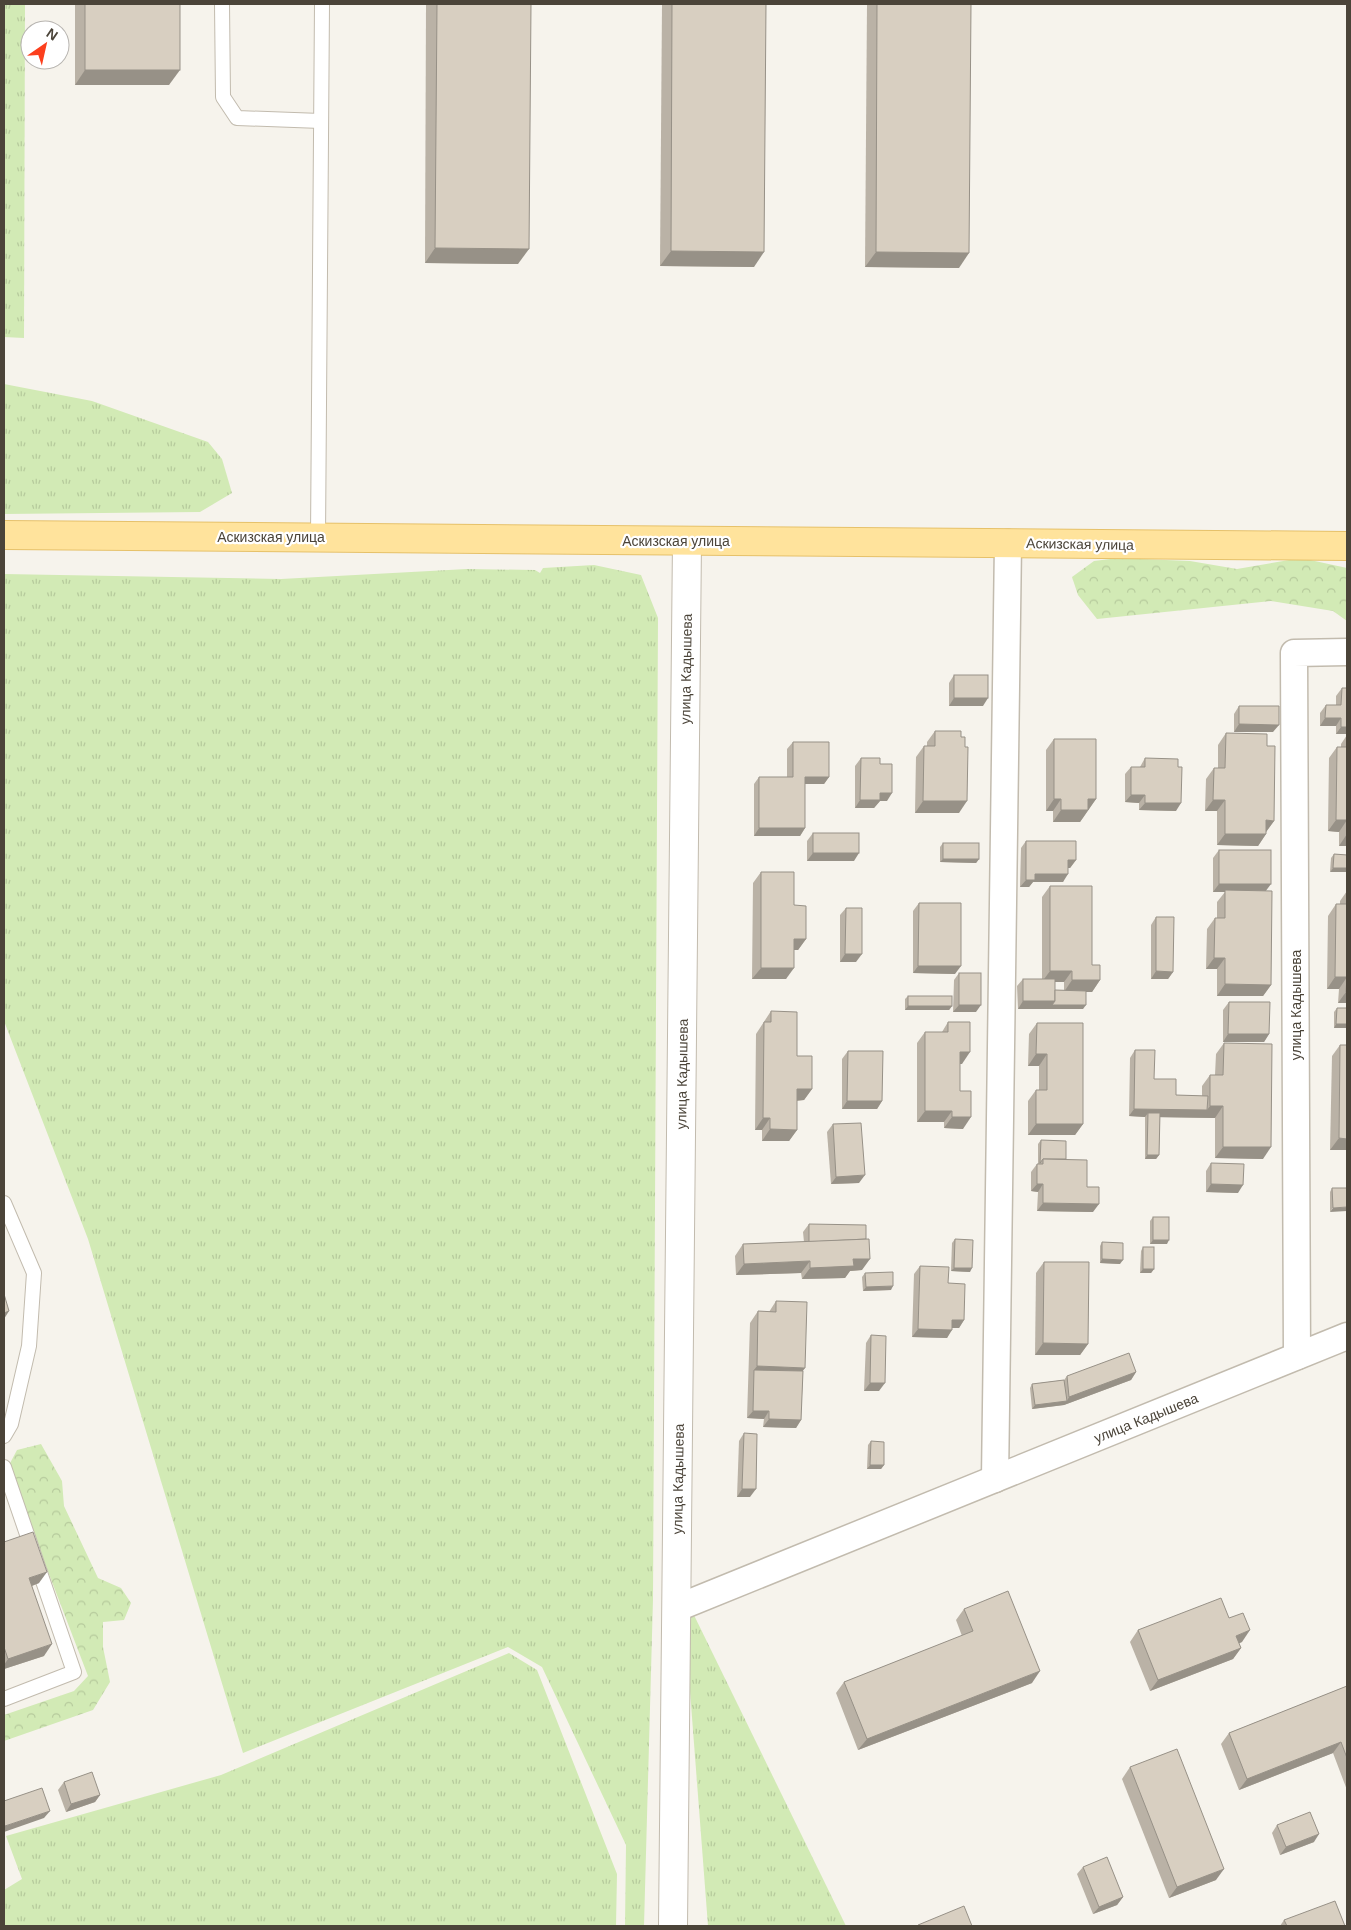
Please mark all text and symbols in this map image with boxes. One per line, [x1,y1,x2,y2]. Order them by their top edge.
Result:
north arrow [20,20,70,70]
text: N [44,25,61,44]
street label: Аскизская улица [217,529,325,545]
street label: Аскизская улица [622,533,730,549]
street label: Аскизская улица [1026,535,1134,553]
street label: улица Кадышева [677,613,695,724]
street label: улица Кадышева [1288,949,1304,1060]
street label: улица Кадышева [673,1018,691,1129]
street label: улица Кадышева [1092,1390,1200,1446]
street label: улица Кадышева [669,1423,687,1534]

